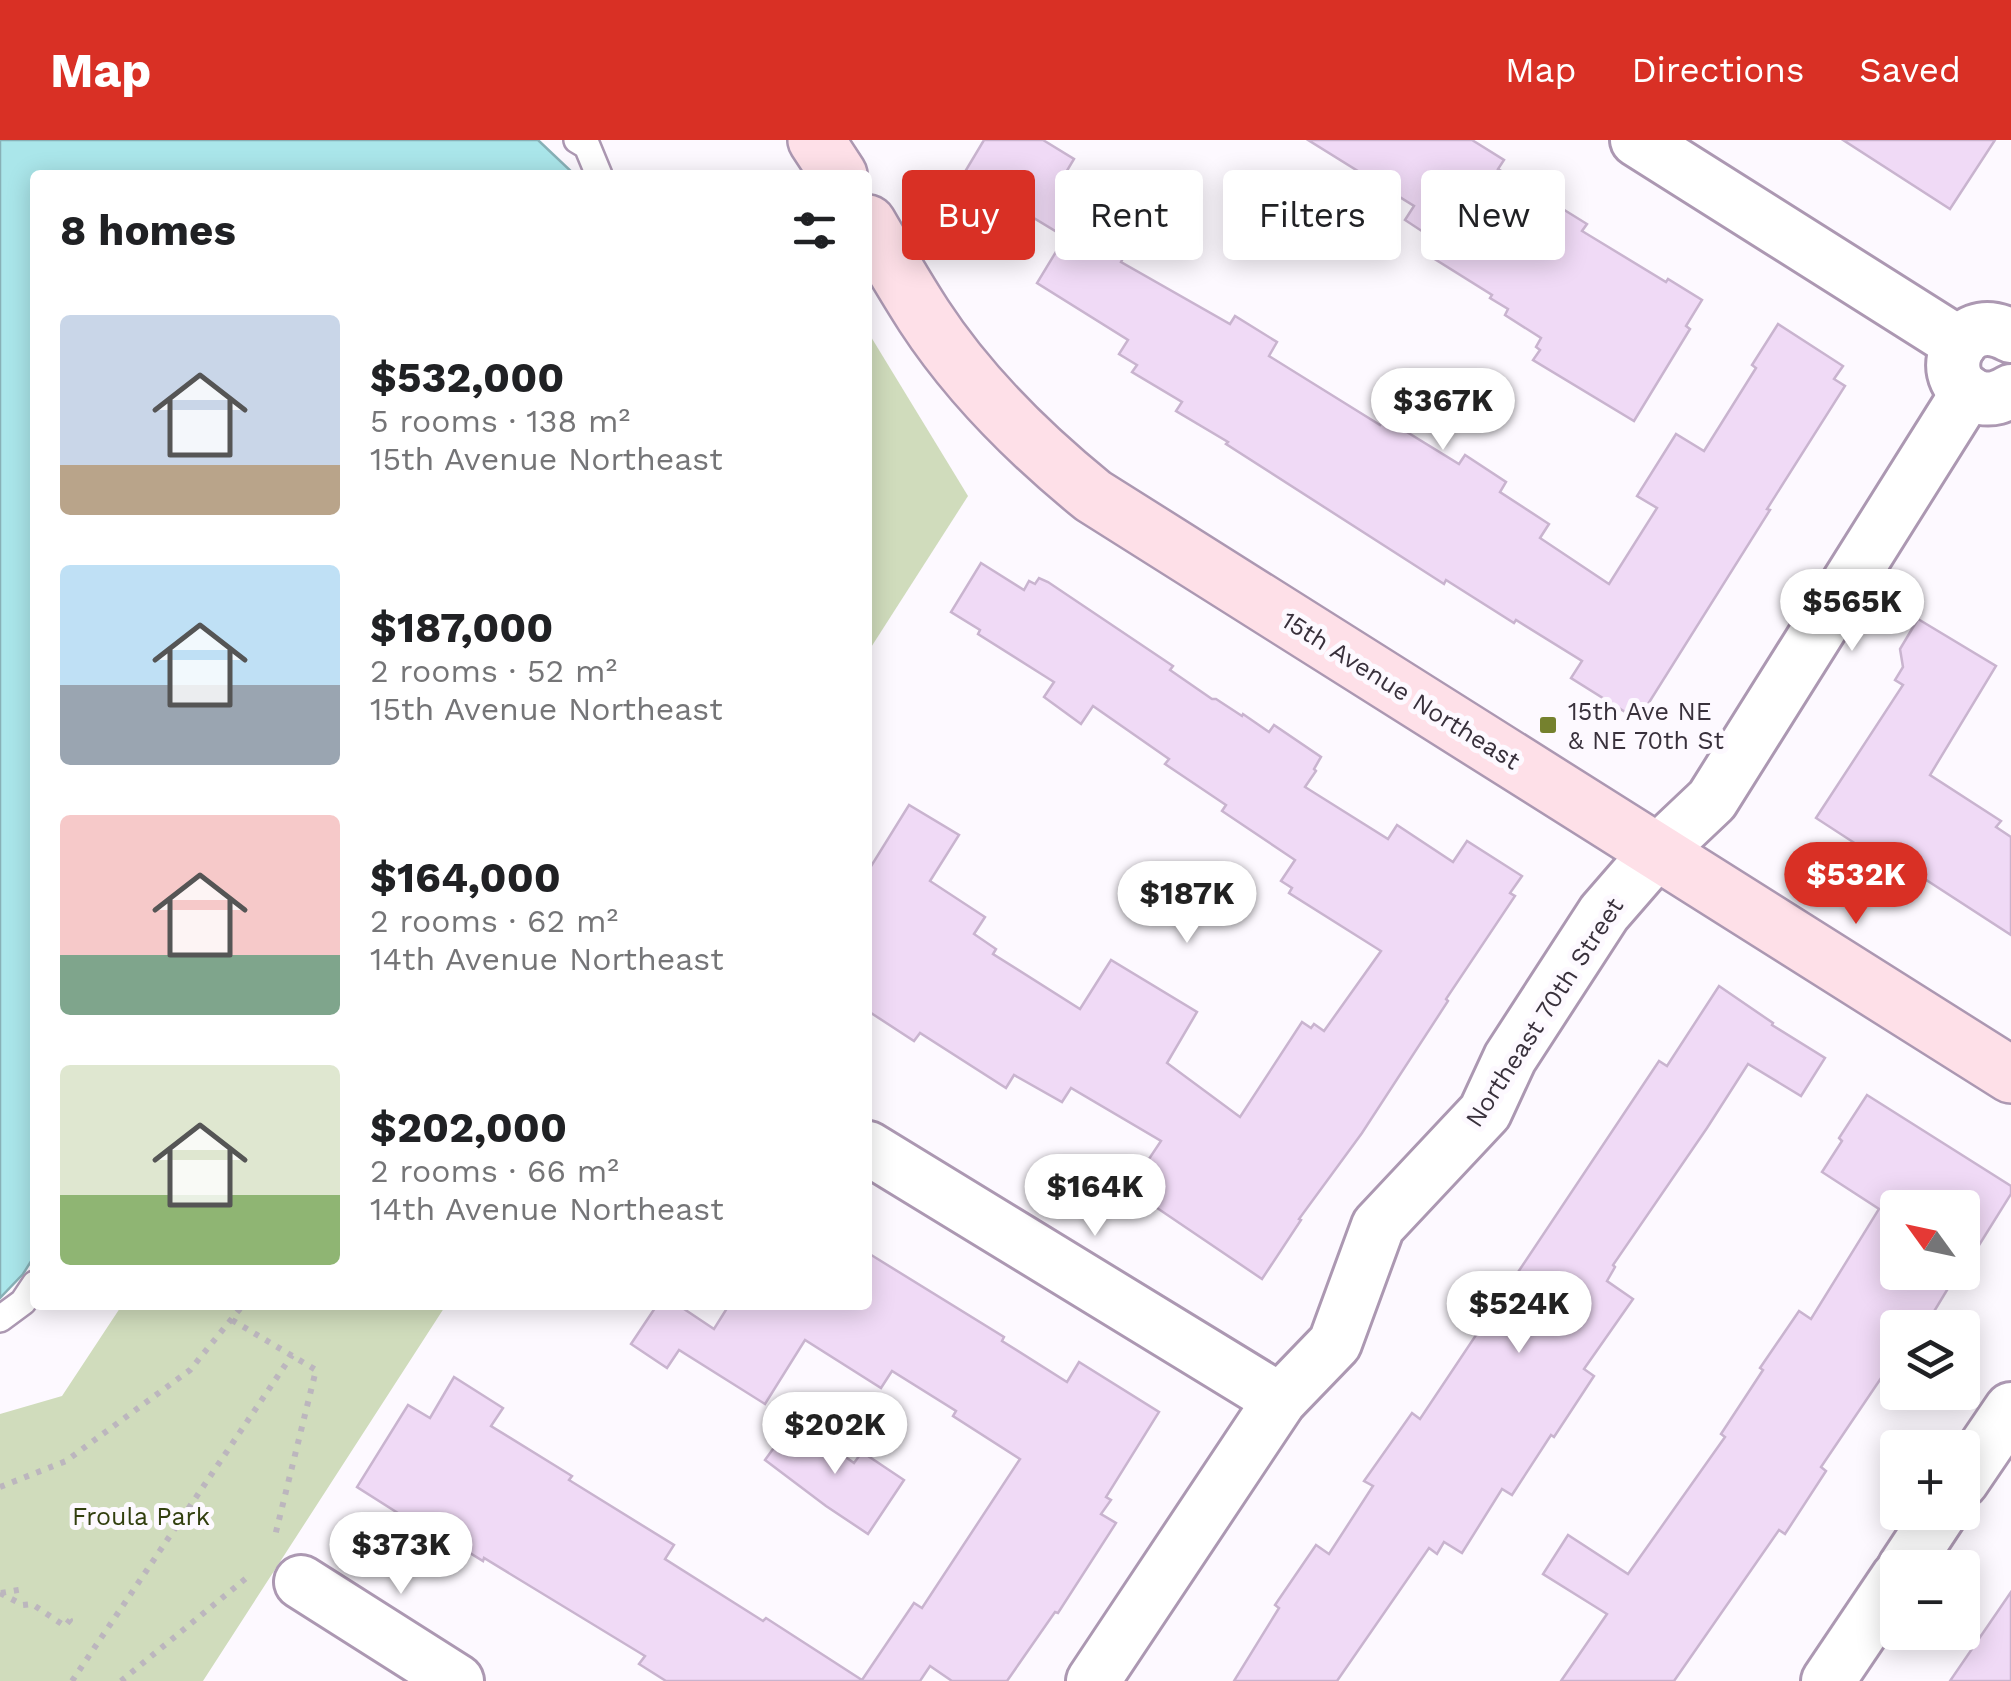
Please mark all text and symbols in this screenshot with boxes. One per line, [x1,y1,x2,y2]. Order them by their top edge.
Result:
text: Map [50,42,151,99]
text: Map [1505,49,1576,91]
text: Directions [1631,49,1804,91]
text: Saved [1859,49,1961,91]
chip: Buy [902,170,1035,260]
chip: Rent [1055,170,1203,260]
chip: Filters [1223,170,1401,260]
chip: New [1421,170,1565,260]
icon: filters [787,203,842,258]
text: 8 homes [60,206,236,255]
text: $532,000 [370,353,564,402]
icon: home [140,355,260,475]
pin: $367K [1373,368,1513,453]
text: $367K [1393,381,1493,419]
text: 5 rooms · 138 m² [370,402,630,440]
text: 15th Avenue Northeast [370,440,723,478]
pin: $565K [1782,569,1922,654]
text: $565K [1802,582,1902,620]
text: $187,000 [370,603,553,652]
icon: home [140,605,260,725]
street label: 15th Avenue Northeast [1276,605,1526,776]
text: 2 rooms · 52 m² [370,652,617,690]
text: 15th Avenue Northeast [370,690,723,728]
place label: 15th Ave NE & NE 70th St [1568,697,1725,755]
marker: 15th Ave NE & NE 70th St [1537,714,1559,736]
pin: $532K [1786,842,1926,927]
text: $164,000 [370,853,561,902]
icon: home [140,855,260,975]
text: $532K [1806,855,1906,893]
pin: $187K [1117,861,1257,946]
text: $187K [1140,874,1234,912]
street label: Northeast 70th Street [1460,892,1630,1132]
text: 2 rooms · 62 m² [370,902,618,940]
text: 14th Avenue Northeast [370,940,724,978]
text: $202,000 [370,1103,567,1152]
icon: home [140,1105,260,1225]
text: 2 rooms · 66 m² [370,1152,619,1190]
pin: $164K [1025,1154,1165,1239]
text: $164K [1047,1167,1143,1205]
text: 14th Avenue Northeast [370,1190,724,1228]
north arrow [1880,1190,1980,1290]
map controls [1880,1190,1980,1650]
pin: $524K [1449,1271,1589,1356]
text: $524K [1469,1284,1569,1322]
button: layers [1880,1310,1980,1410]
pin: $202K [765,1392,905,1477]
text: $202K [784,1405,886,1443]
button: + [1880,1430,1980,1530]
park label: Froula Park [72,1502,210,1531]
pin: $373K [331,1512,471,1597]
text: $373K [351,1525,451,1563]
button: − [1880,1550,1980,1650]

